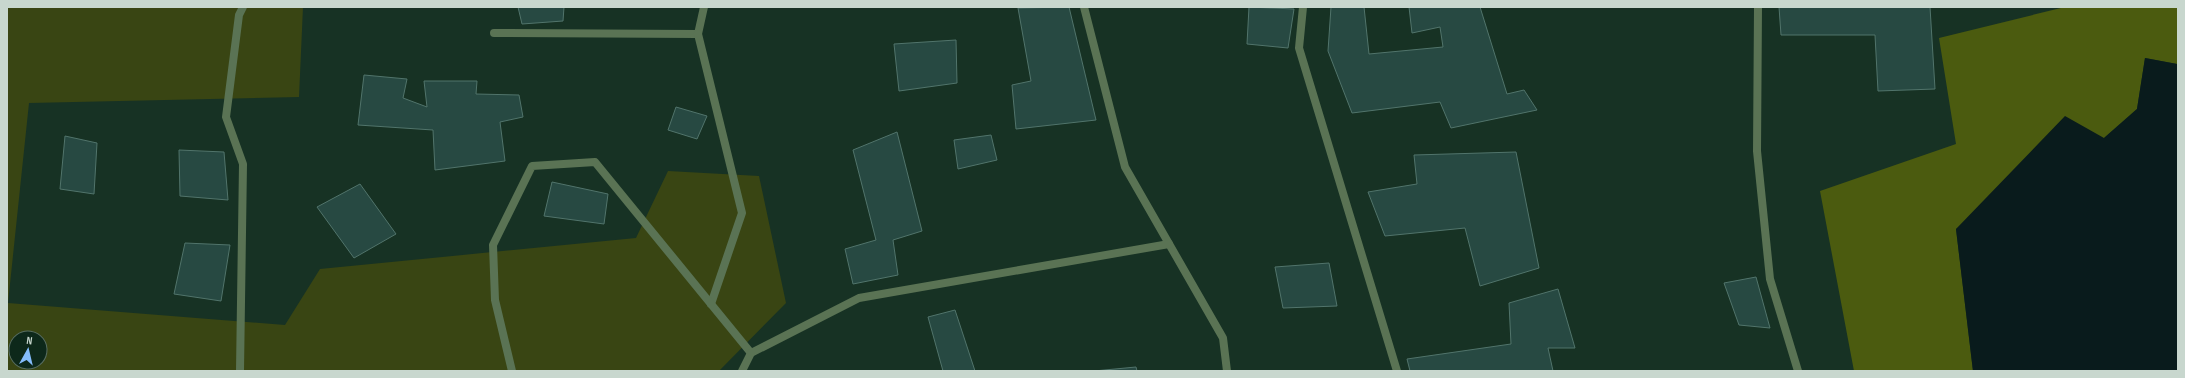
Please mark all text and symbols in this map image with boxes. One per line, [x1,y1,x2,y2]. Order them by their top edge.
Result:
north arrow [8,330,48,370]
text: N [26,334,33,347]

